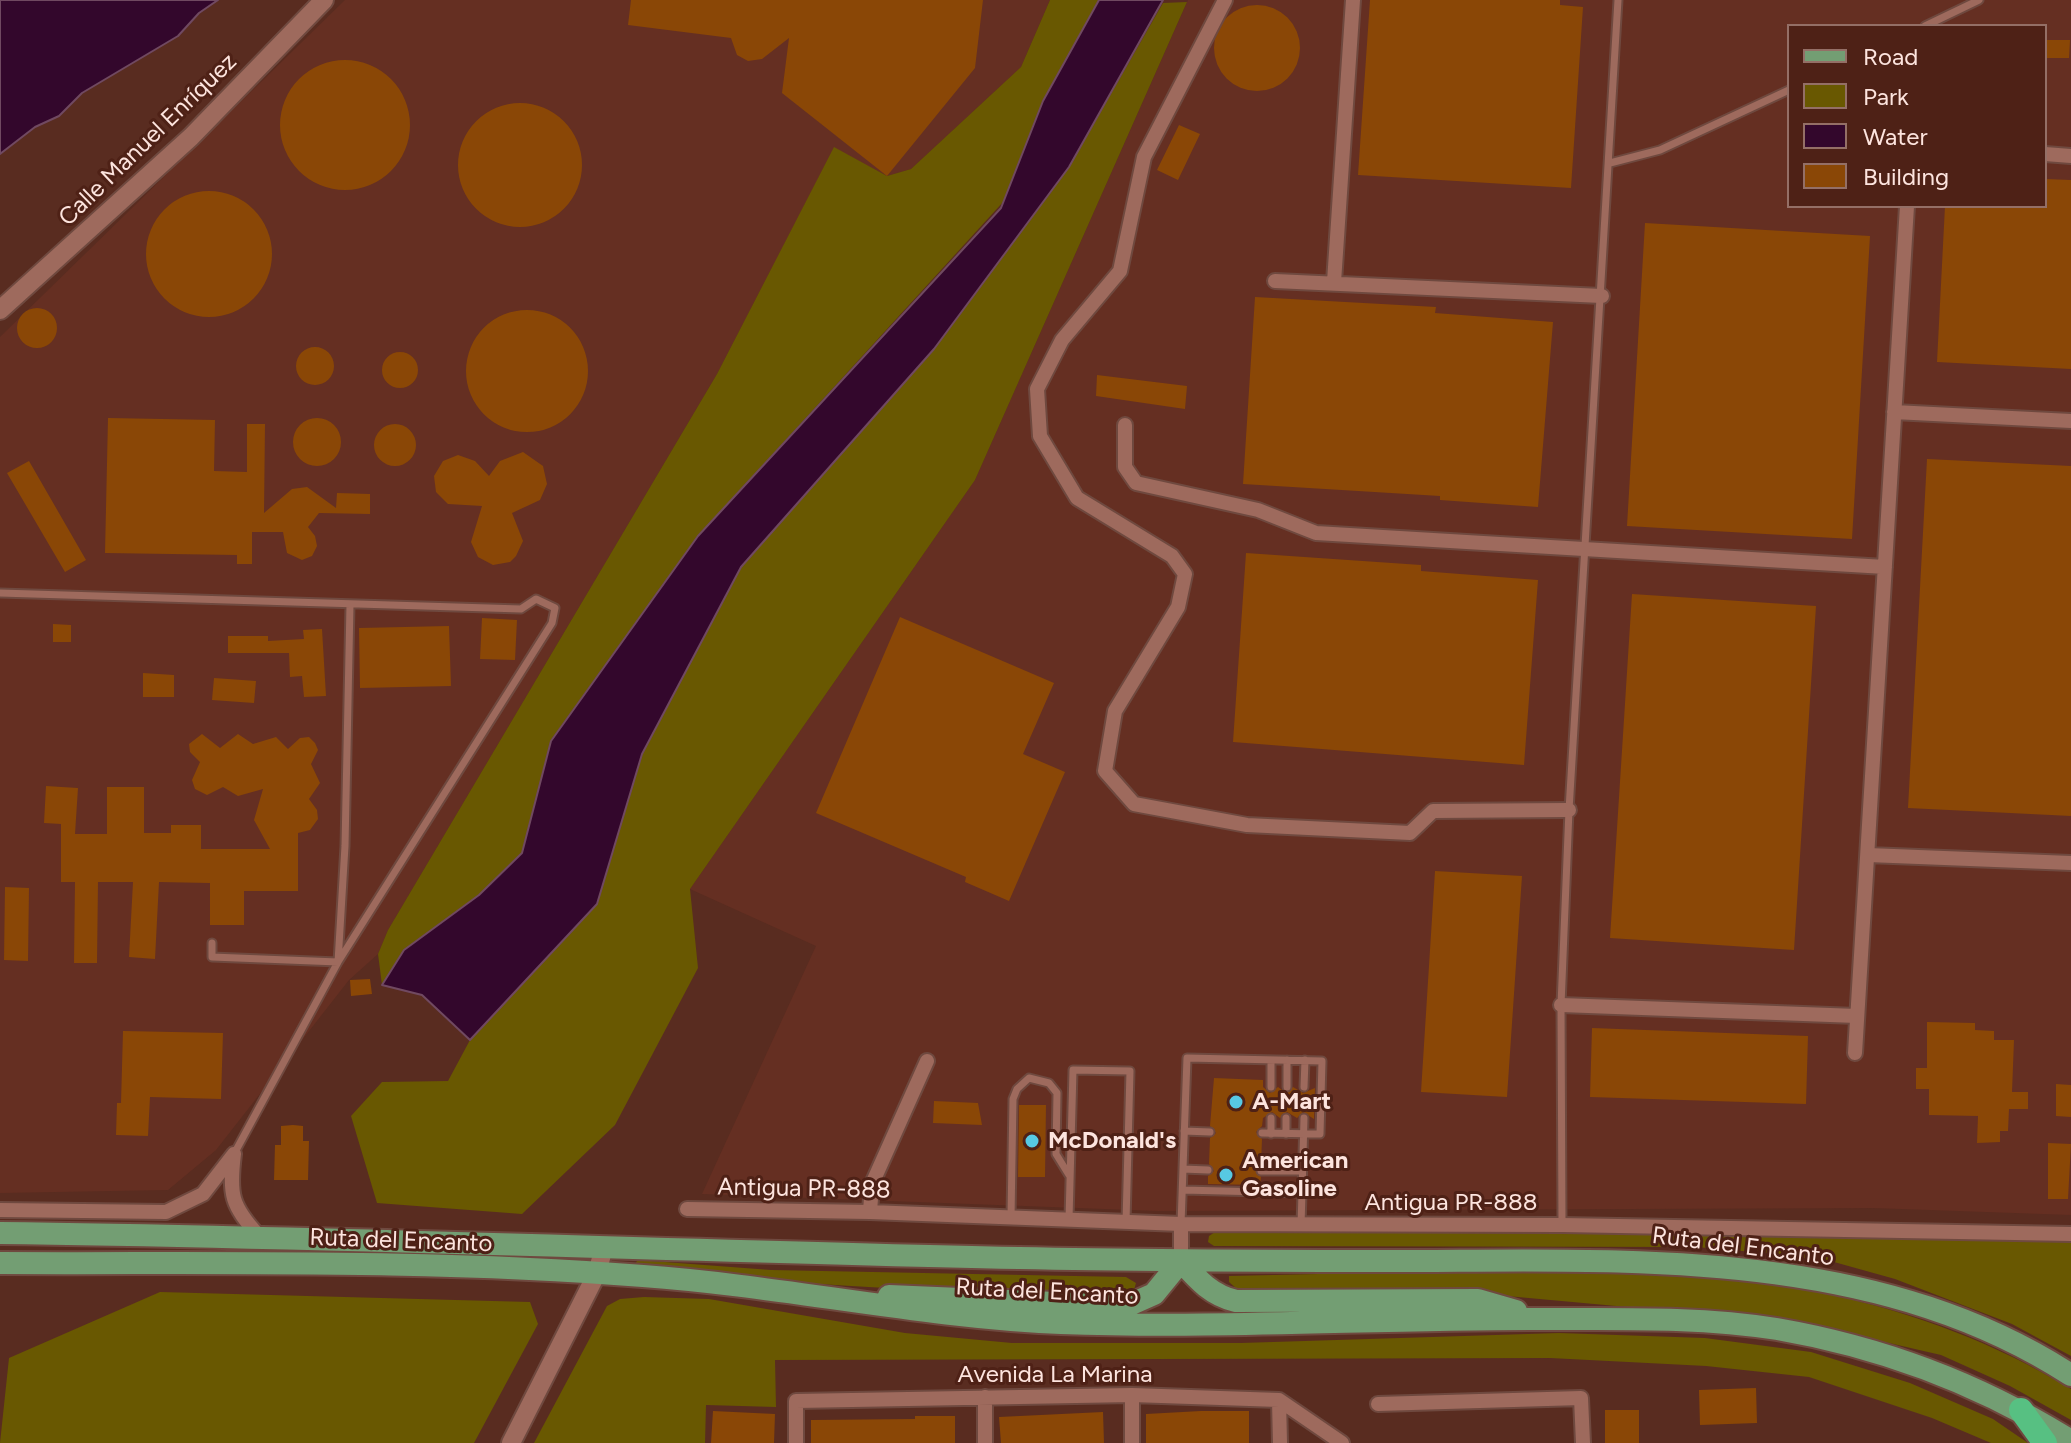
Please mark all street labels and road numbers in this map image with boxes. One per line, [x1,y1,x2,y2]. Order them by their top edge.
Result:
street label: Calle Manuel Enríquez [53,48,243,232]
street label: Antigua PR-888 [717,1173,891,1205]
street label: Antigua PR-888 [1364,1189,1538,1217]
street label: Ruta del Encanto [1650,1222,1836,1272]
street label: Ruta del Encanto [309,1223,493,1259]
street label: Ruta del Encanto [955,1273,1139,1311]
street label: Avenida La Marina [958,1361,1152,1389]

